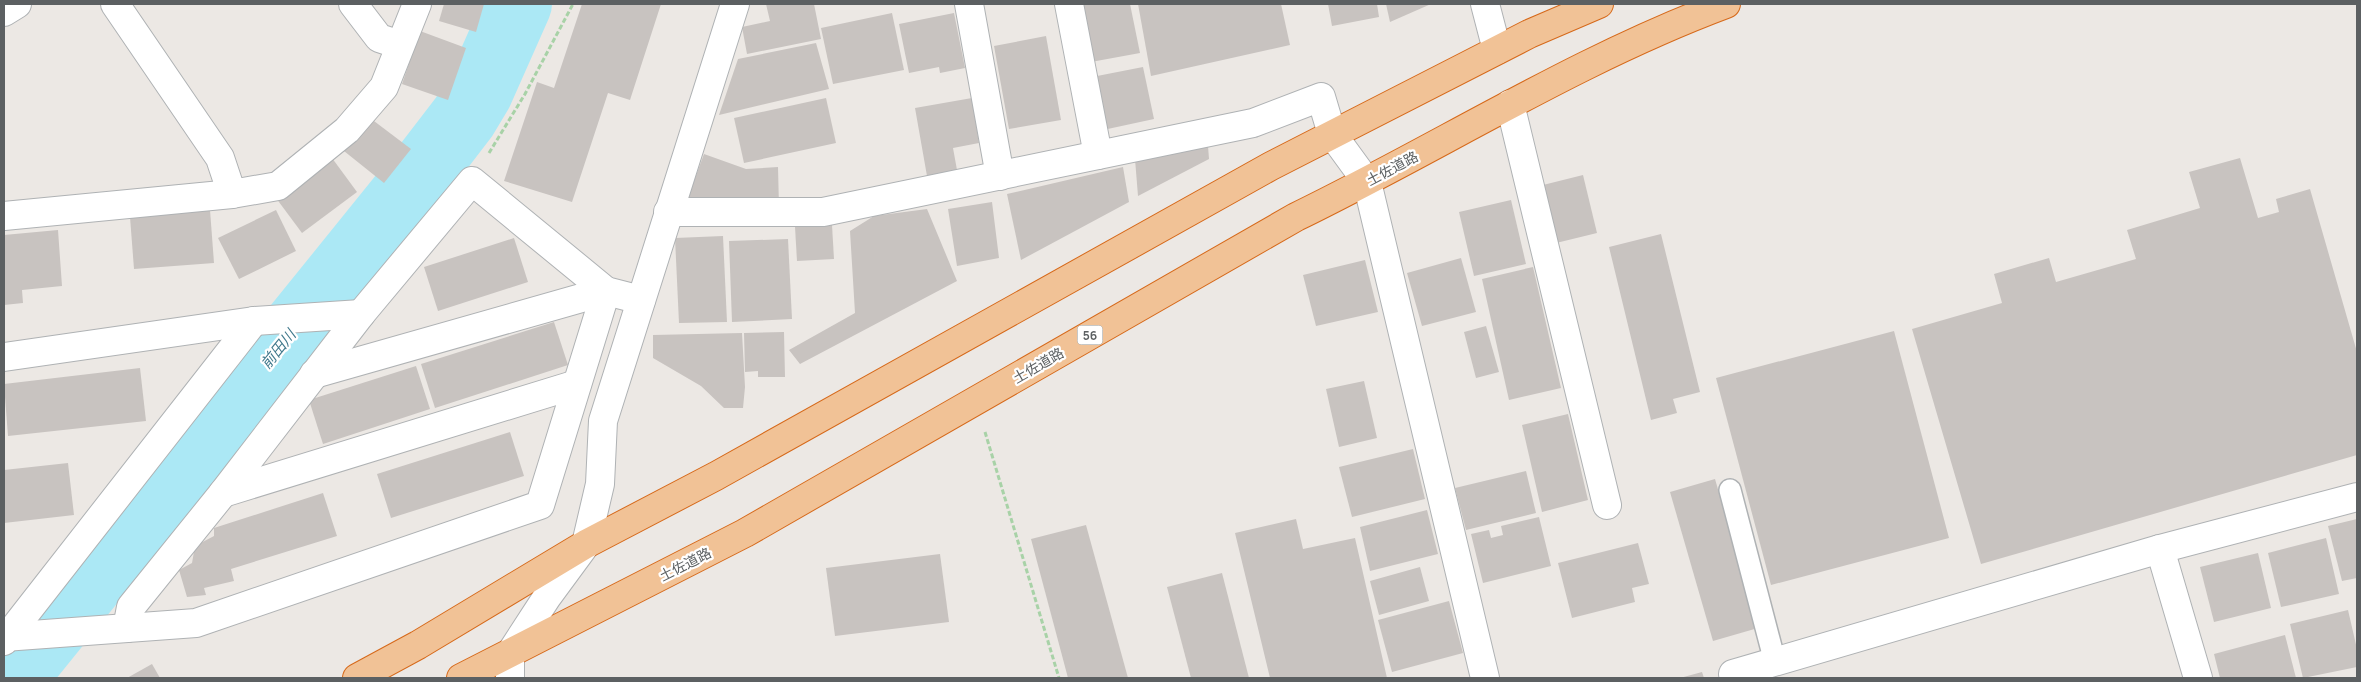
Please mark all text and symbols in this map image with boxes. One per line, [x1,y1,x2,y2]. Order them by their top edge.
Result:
street label: 土佐道路 [1363,146,1421,190]
water label: 前田川 [256,323,302,373]
road number: 56 [1078,326,1102,344]
street label: 土佐道路 [1009,343,1067,387]
street label: 土佐道路 [656,543,714,585]

